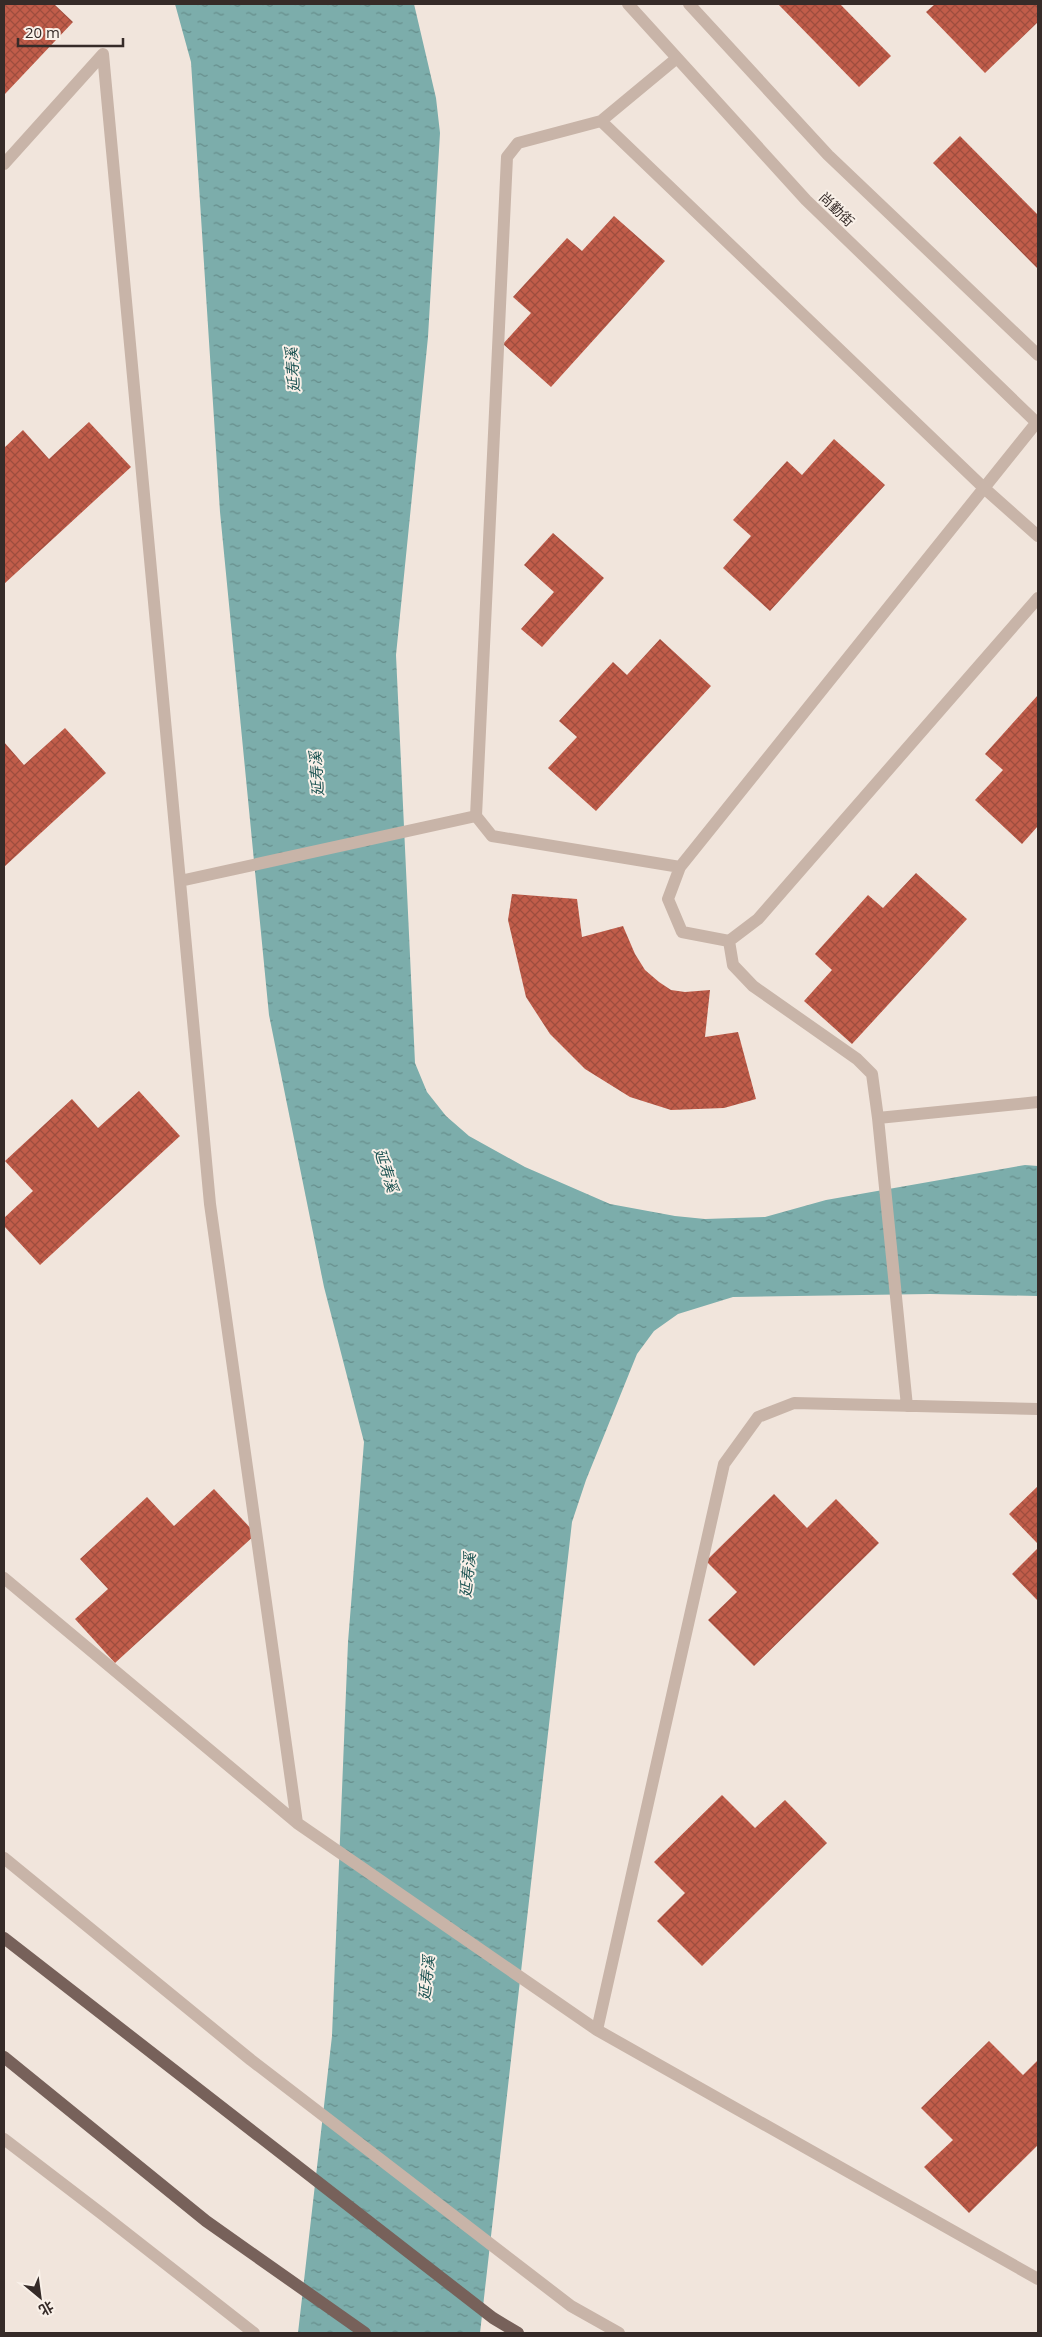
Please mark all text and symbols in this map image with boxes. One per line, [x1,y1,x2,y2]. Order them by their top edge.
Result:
scale bar [18,15,122,47]
text: 20 m [25,22,60,42]
street label: 尚勤街 [815,188,859,230]
water label: 延寿溪 [280,345,304,393]
water label: 延寿溪 [304,749,328,797]
water label: 延寿溪 [371,1146,404,1196]
water label: 延寿溪 [455,1550,480,1598]
water label: 延寿溪 [414,1953,439,2001]
north arrow [15,2272,65,2322]
text: 北 [36,2297,57,2321]

